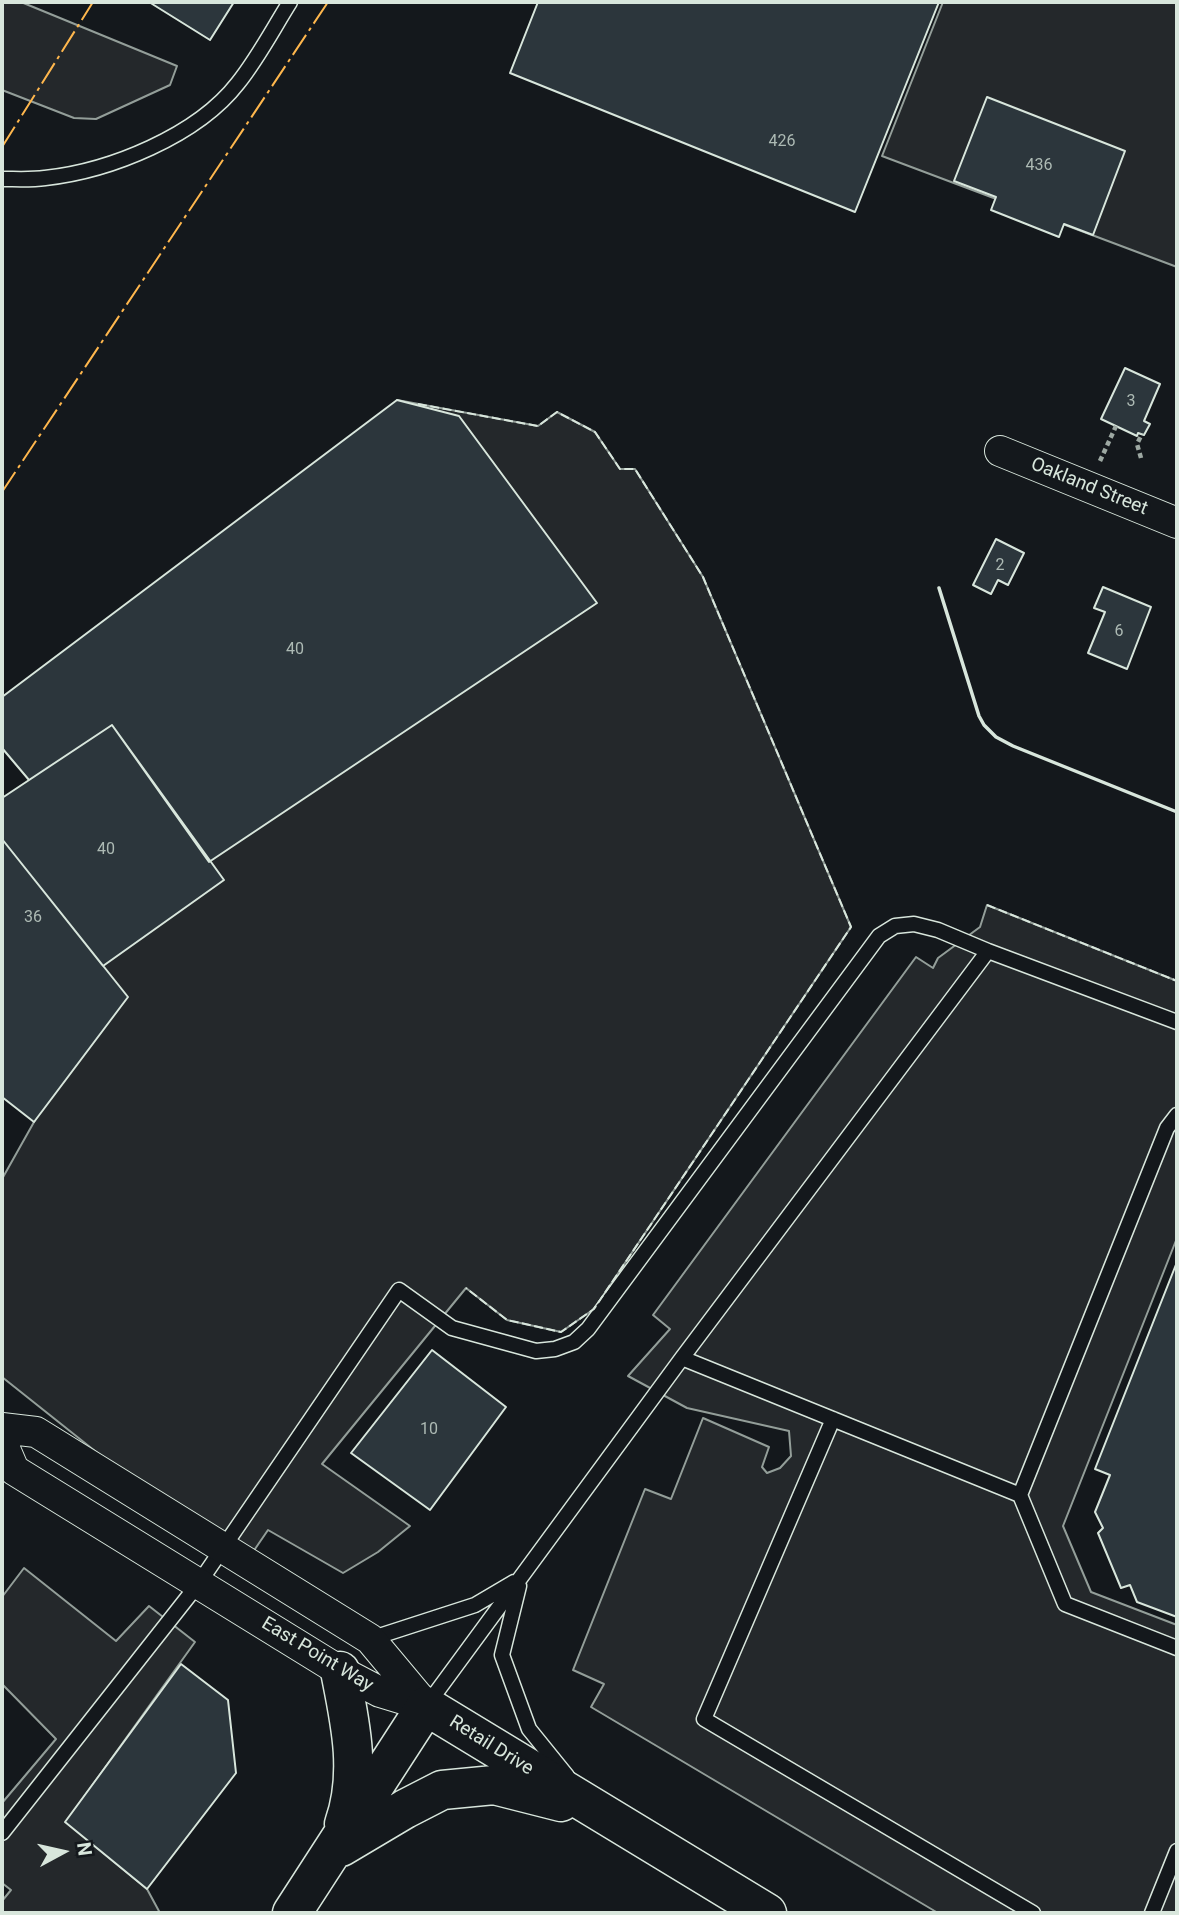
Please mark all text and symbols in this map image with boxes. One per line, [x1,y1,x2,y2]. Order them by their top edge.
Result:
house number: 426 [769,132,795,152]
house number: 436 [1026,156,1052,176]
house number: 3 [1127,392,1135,412]
street label: Oakland Street [1027,453,1151,521]
house number: 2 [996,556,1004,576]
house number: 6 [1115,622,1123,642]
house number: 40 [286,640,304,660]
house number: 40 [97,840,115,860]
house number: 36 [24,908,42,928]
house number: 10 [420,1420,438,1440]
street label: East Point Way [257,1613,377,1697]
street label: Retail Drive [445,1711,537,1781]
north arrow [28,1817,98,1887]
text: N [72,1841,97,1857]

